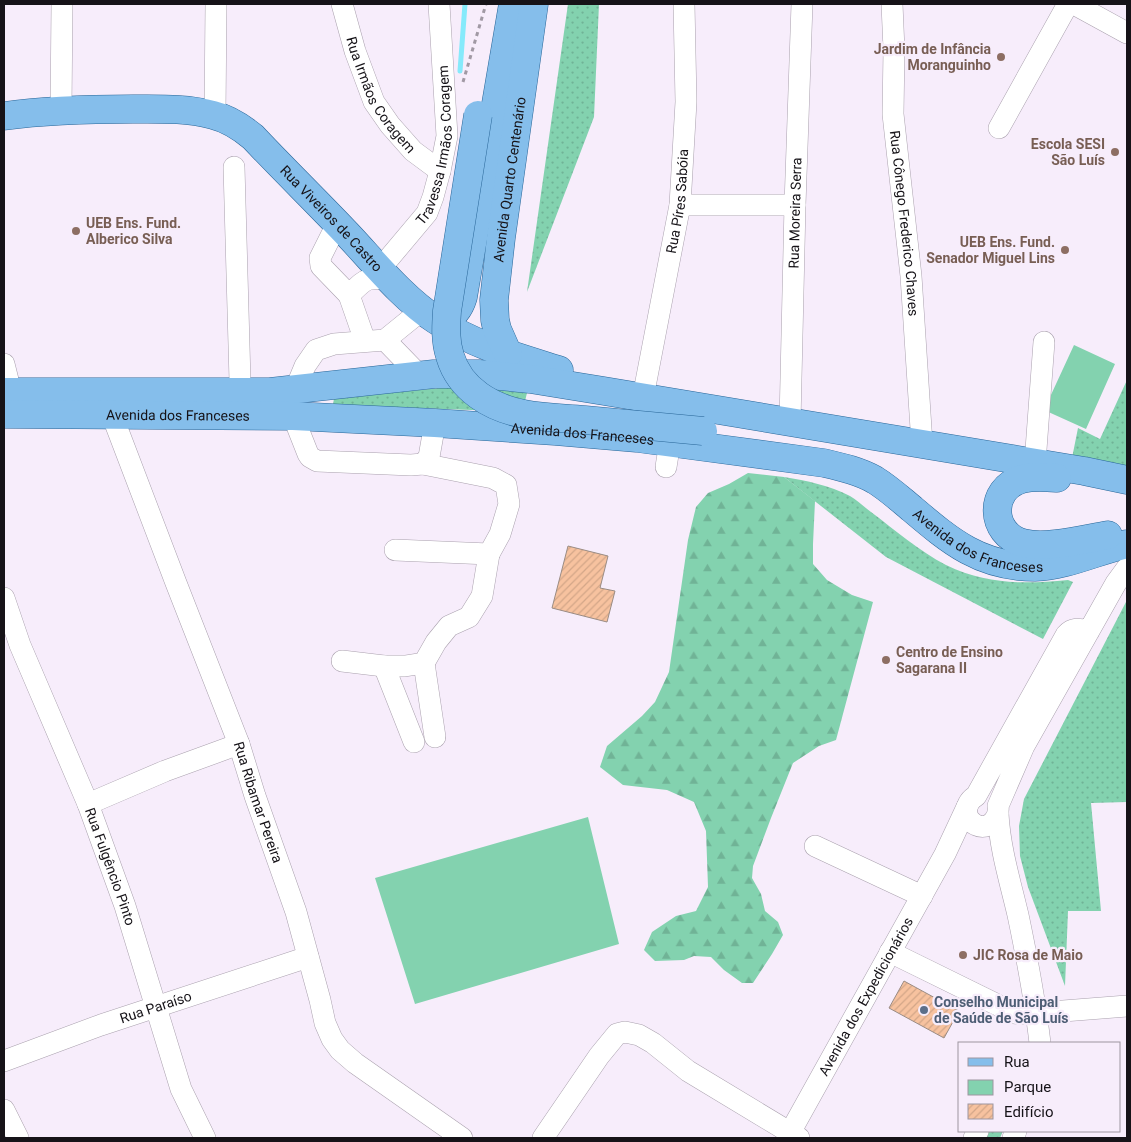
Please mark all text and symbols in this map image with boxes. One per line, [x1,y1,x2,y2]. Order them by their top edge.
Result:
street label: Rua Irmãos Coragem [343,35,419,156]
place label: Jardim de Infância Moranguinho [874,41,991,73]
marker: Jardim de Infância Moranguinho [995,51,1007,63]
street label: Travessa Irmãos Coragem [413,65,456,228]
street label: Avenida Quarto Centenário [490,96,529,263]
street label: Rua Cônego Frederico Chaves [887,130,922,317]
place label: Escola SESI São Luís [1031,136,1105,168]
marker: Escola SESI São Luís [1109,146,1121,158]
street label: Rua Píres Sabóia [663,148,691,255]
street label: Rua Moreira Serra [786,157,805,269]
street label: Rua Viveiros de Castro [277,162,386,275]
place label: UEB Ens. Fund. Alberico Silva [86,215,181,247]
marker: UEB Ens. Fund. Alberico Silva [70,225,82,237]
place label: UEB Ens. Fund. Senador Miguel Lins [926,234,1055,266]
marker: UEB Ens. Fund. Senador Miguel Lins [1059,244,1071,256]
street label: Avenida dos Franceses [106,407,250,424]
street label: Avenida dos Franceses [510,420,655,448]
street label: Avenida dos Franceses [910,505,1044,575]
place label: Centro de Ensino Sagarana II [896,644,1003,676]
marker: Centro de Ensino Sagarana II [880,654,892,666]
street label: Rua Ribamar Pereira [231,740,286,865]
street label: Rua Fulgêncio Pinto [82,805,138,927]
street label: Avenida dos Expedicionários [815,914,916,1078]
place label: JIC Rosa de Maio [973,947,1083,963]
marker: JIC Rosa de Maio [957,949,969,961]
street label: Rua Paraíso [118,988,194,1026]
place label: Conselho Municipal de Saúde de São Luís [934,994,1068,1026]
marker: Conselho Municipal de Saúde de São Luís [918,1004,930,1016]
legend [958,1042,1121,1132]
text: Rua [1004,1053,1030,1071]
text: Parque [1004,1078,1051,1096]
text: Edifício [1004,1103,1053,1121]

